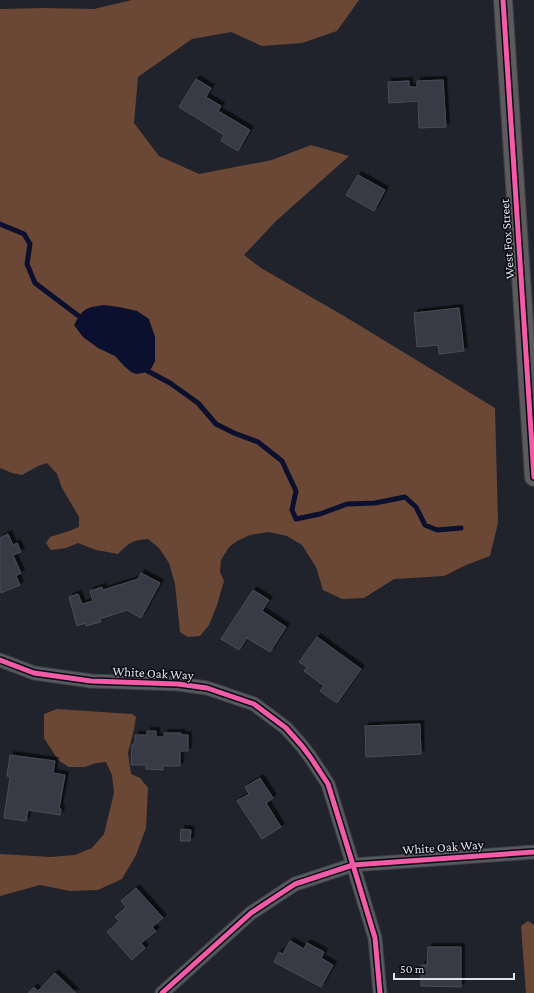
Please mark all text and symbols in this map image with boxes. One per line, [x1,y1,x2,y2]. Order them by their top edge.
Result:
street label: West Fox Street [497,198,517,280]
street label: White Oak Way [112,663,195,683]
street label: White Oak Way [402,837,485,857]
scale bar [394,955,514,981]
text: 50 m [400,962,425,976]

